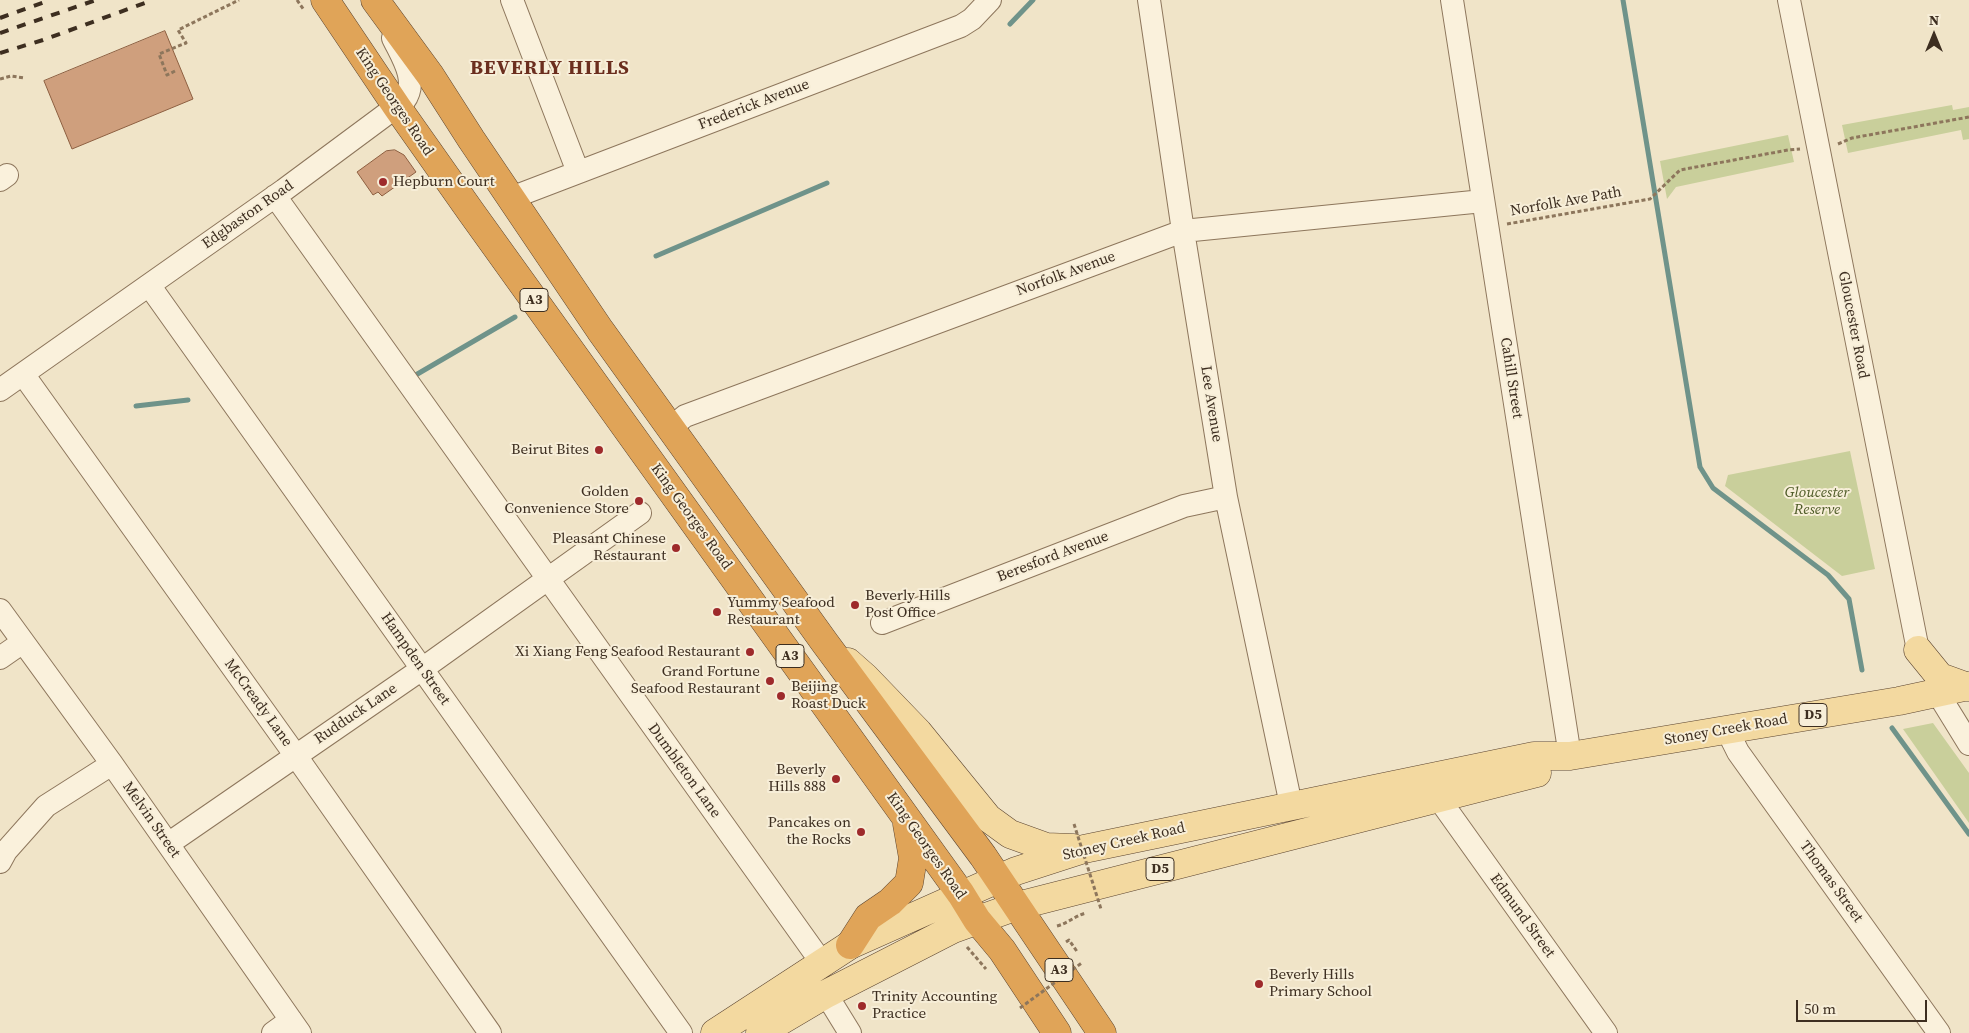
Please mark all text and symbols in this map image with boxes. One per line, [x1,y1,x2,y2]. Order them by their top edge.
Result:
north arrow [1909,10,1959,60]
text: N [1929,10,1939,30]
street label: King Georges Road [351,45,437,159]
district label: BEVERLY HILLS [468,57,632,81]
street label: Frederick Avenue [696,76,812,134]
place label: Hepburn Court [393,173,495,191]
marker: Hepburn Court [377,176,389,188]
street label: Edgbaston Road [199,177,297,253]
street label: Norfolk Ave Path [1509,183,1623,221]
street label: Norfolk Avenue [1014,248,1118,300]
street label: Gloucester Road [1834,270,1872,380]
road number: A3 [520,288,548,312]
street label: Cahill Street [1496,336,1526,420]
street label: Lee Avenue [1196,365,1226,443]
place label: Beirut Bites [511,441,589,459]
marker: Beirut Bites [593,444,605,456]
street label: King Georges Road [647,461,735,573]
place label: Golden Convenience Store [504,483,629,518]
park label: Gloucester Reserve [1785,484,1849,519]
marker: Golden Convenience Store [633,495,645,507]
street label: Beresford Avenue [995,527,1111,587]
place label: Pleasant Chinese Restaurant [552,530,666,565]
marker: Pleasant Chinese Restaurant [670,542,682,554]
place label: Beverly Hills Post Office [865,587,950,622]
place label: Yummy Seafood Restaurant [727,594,835,629]
marker: Beverly Hills Post Office [849,599,861,611]
marker: Yummy Seafood Restaurant [711,606,723,618]
street label: Hampden Street [376,609,454,709]
place label: Xi Xiang Feng Seafood Restaurant [515,643,740,661]
road number: A3 [776,644,804,668]
marker: Xi Xiang Feng Seafood Restaurant [744,646,756,658]
street label: McCready Lane [220,656,296,750]
place label: Grand Fortune Seafood Restaurant [631,663,760,698]
marker: Grand Fortune Seafood Restaurant [764,675,776,687]
place label: Beijing Roast Duck [791,678,866,713]
street label: Rudduck Lane [311,680,401,748]
marker: Beijing Roast Duck [775,690,787,702]
road number: D5 [1799,704,1827,726]
street label: Stoney Creek Road [1663,710,1789,750]
street label: Dumbleton Lane [644,720,724,822]
place label: Beverly Hills 888 [768,761,826,796]
marker: Beverly Hills 888 [830,773,842,785]
street label: Melvin Street [118,779,184,861]
street label: King Georges Road [882,789,970,903]
place label: Pancakes on the Rocks [768,814,851,849]
street label: Stoney Creek Road [1061,819,1187,865]
marker: Pancakes on the Rocks [855,826,867,838]
street label: Thomas Street [1795,838,1867,926]
road number: D5 [1146,858,1174,881]
street label: Edmund Street [1485,870,1559,962]
road number: A3 [1045,958,1073,982]
place label: Beverly Hills Primary School [1269,966,1372,1001]
marker: Beverly Hills Primary School [1253,978,1265,990]
place label: Trinity Accounting Practice [872,988,997,1023]
scale bar [1799,990,1930,1022]
text: 50 m [1804,998,1836,1019]
marker: Trinity Accounting Practice [856,1000,868,1012]

